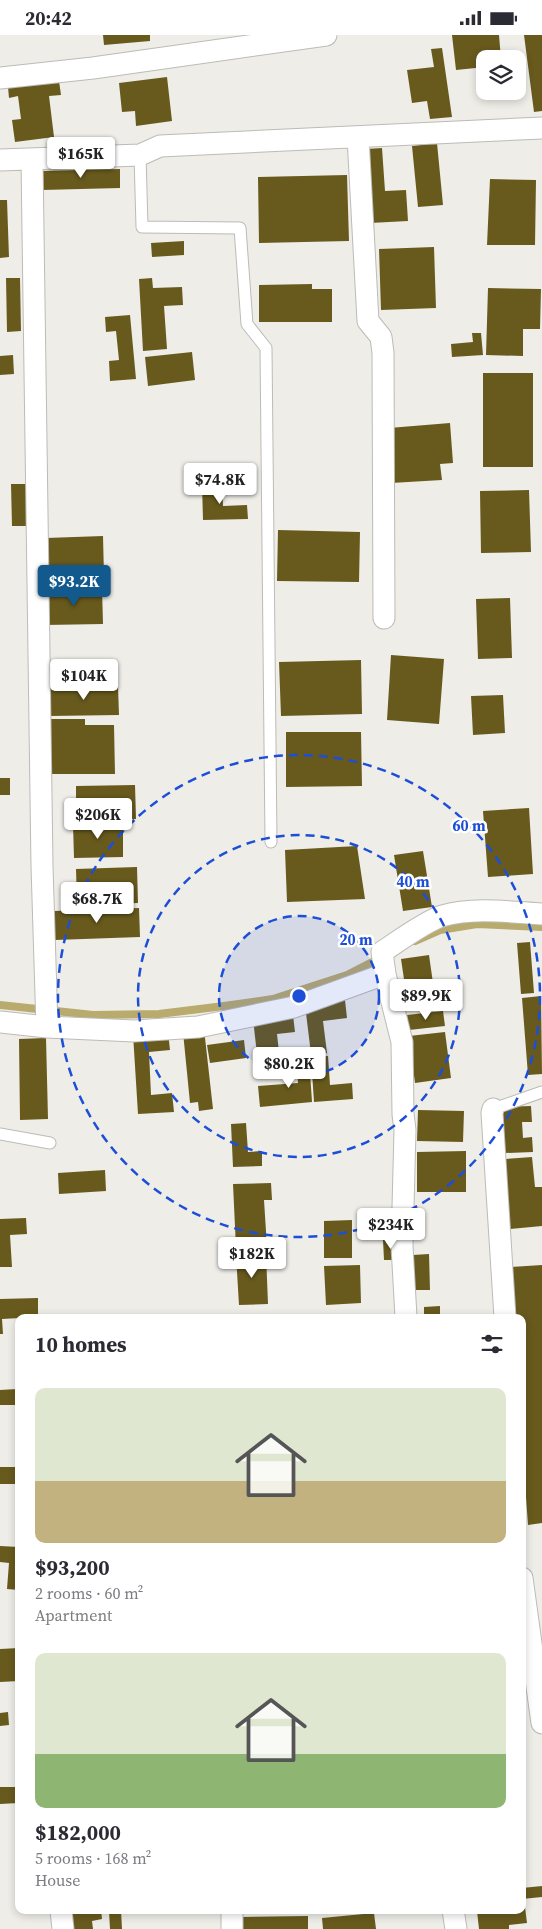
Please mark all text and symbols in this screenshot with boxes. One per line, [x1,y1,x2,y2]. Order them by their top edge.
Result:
text: 20:42 [25,5,72,31]
map controls [476,50,526,100]
button: layers [476,50,526,100]
pin: $165K [46,137,116,179]
text: $165K [58,142,104,164]
pin: $74.8K [179,463,261,505]
text: $74.8K [195,468,245,490]
pin: $93.2K [33,565,115,607]
text: $93.2K [49,570,99,592]
pin: $104K [49,659,119,701]
text: $104K [61,664,107,686]
pin: $206K [63,797,133,840]
text: $206K [75,803,121,825]
text: 60 m [452,815,486,836]
text: 40 m [396,871,430,892]
pin: $68.7K [56,881,138,924]
text: $68.7K [72,887,122,909]
text: 20 m [339,929,373,950]
pin: $89.9K [385,979,467,1021]
text: $89.9K [401,984,451,1006]
centre of rings [290,987,308,1005]
pin: $80.2K [248,1047,330,1089]
text: $80.2K [264,1052,314,1074]
pin: $234K [356,1207,426,1250]
text: $234K [368,1213,414,1235]
pin: $182K [217,1237,287,1279]
text: $182K [229,1242,275,1264]
text: 10 homes [35,1330,127,1359]
icon: filters [478,1330,506,1358]
icon: home [226,1420,316,1510]
text: $93,200 [35,1553,110,1582]
text: 2 rooms · 60 m² [35,1582,143,1604]
text: Apartment [35,1604,112,1626]
icon: home [226,1685,316,1775]
text: $182,000 [35,1818,121,1847]
text: 5 rooms · 168 m² [35,1847,151,1869]
text: House [35,1869,80,1891]

